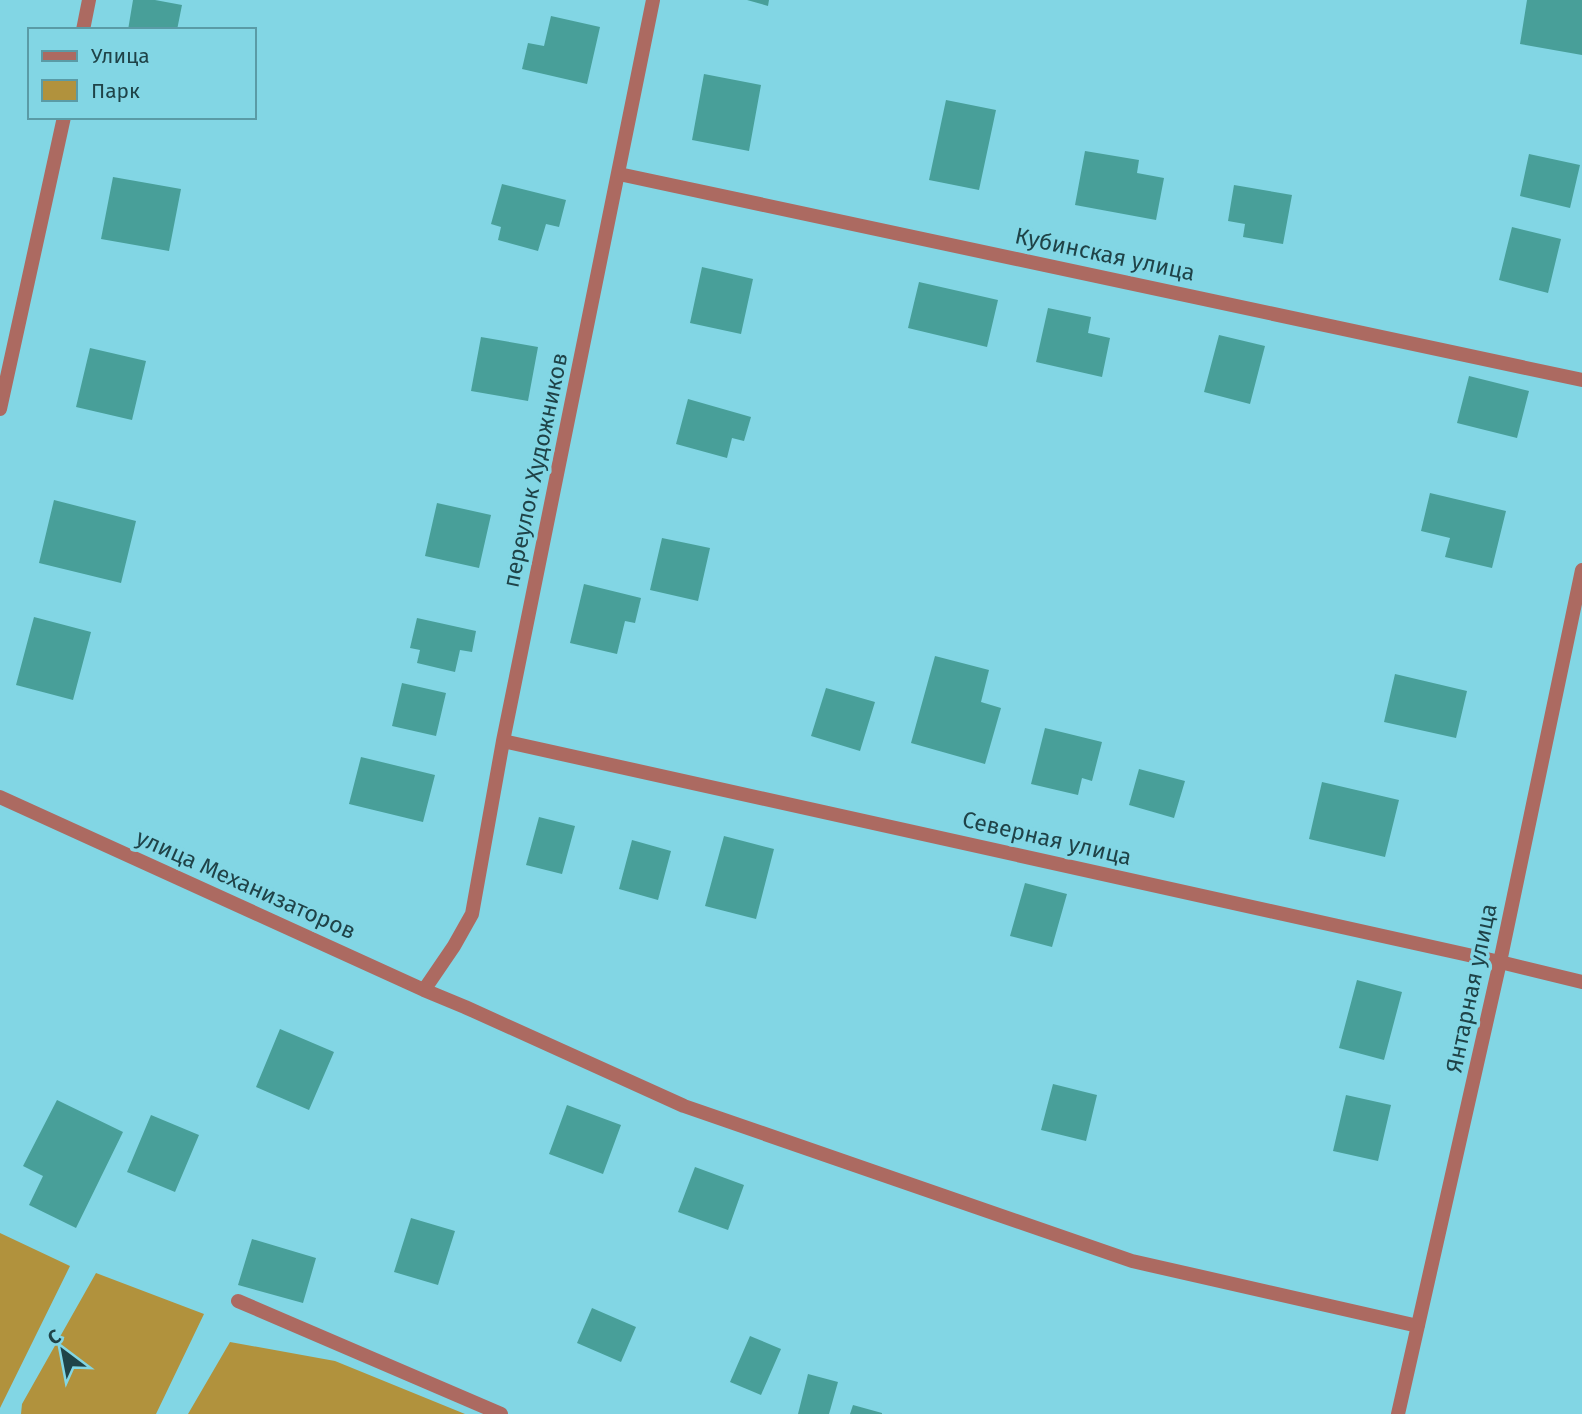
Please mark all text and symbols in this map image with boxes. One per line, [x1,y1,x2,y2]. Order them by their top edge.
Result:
legend [28,28,256,119]
text: Улица [91,43,150,69]
text: Парк [91,78,140,104]
street label: Кубинская улица [1012,221,1198,287]
street label: переулок Художников [496,350,574,590]
street label: Северная улица [960,805,1134,871]
street label: улица Механизаторов [132,823,360,945]
street label: Янтарная улица [1439,901,1503,1075]
north arrow [28,1316,98,1386]
text: С [44,1324,65,1350]

